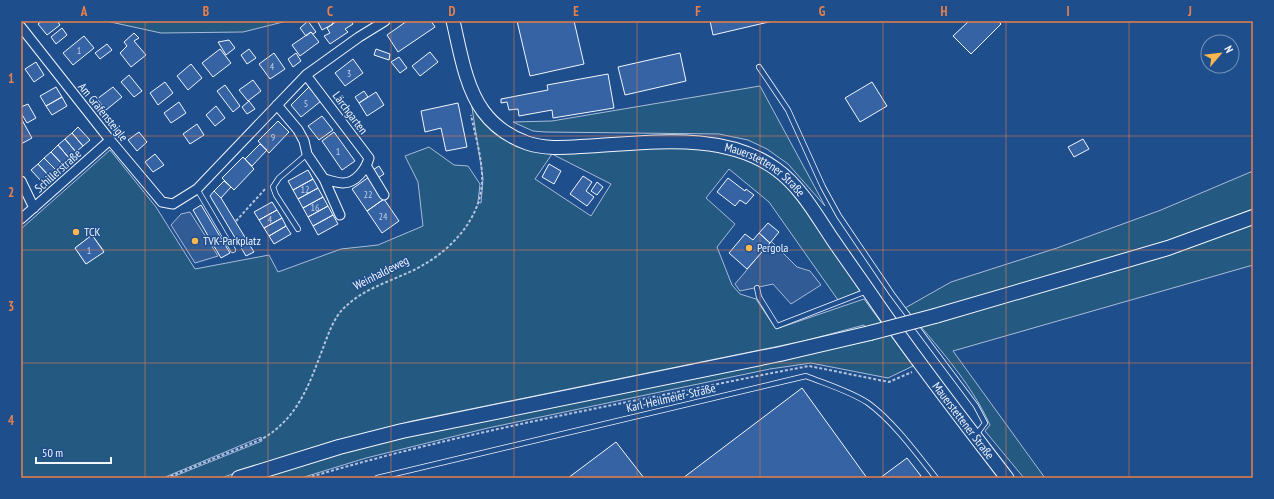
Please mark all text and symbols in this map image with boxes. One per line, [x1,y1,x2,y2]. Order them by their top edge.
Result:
text: A [80,3,88,20]
text: B [203,3,209,20]
text: C [327,3,333,20]
text: D [449,3,456,20]
text: E [573,3,579,20]
text: F [695,3,701,20]
text: G [819,3,826,20]
text: H [941,3,948,20]
text: I [1066,3,1070,20]
text: J [1187,3,1192,20]
north arrow [1200,34,1240,74]
text: N [1221,43,1236,55]
house number: 1 [77,44,81,57]
house number: 4 [270,60,275,73]
house number: 3 [347,67,351,80]
text: 1 [8,70,14,87]
street label: Am Grafensteigle [75,79,132,144]
street label: Lärchgarten [329,88,371,137]
house number: 5 [304,97,308,110]
house number: 9 [271,131,275,144]
street label: Mauerstettener Straße [723,139,809,199]
house number: 1 [336,145,340,158]
street label: Schillerstraße [31,146,84,195]
house number: 12 [301,183,310,196]
text: 2 [8,184,14,201]
house number: 22 [364,188,373,201]
house number: 16 [311,201,320,214]
house number: 24 [379,210,388,223]
house number: 4 [268,213,273,226]
place label: TCK [84,224,100,239]
marker: TCK [71,227,81,237]
place label: TVK-Parkplatz [203,233,261,248]
marker: TVK-Parkplatz [190,236,200,246]
place label: Pergola [757,240,788,255]
marker: Pergola [744,243,754,253]
house number: 1 [87,244,91,257]
street label: Weinhaldeweg [350,252,411,293]
text: 3 [8,298,14,315]
street label: Mauerstettener Straße [929,379,998,462]
street label: Karl-Heilmeier-Straße [625,380,717,415]
text: 4 [8,412,15,429]
scale bar [36,439,111,465]
text: 50 m [42,445,63,460]

